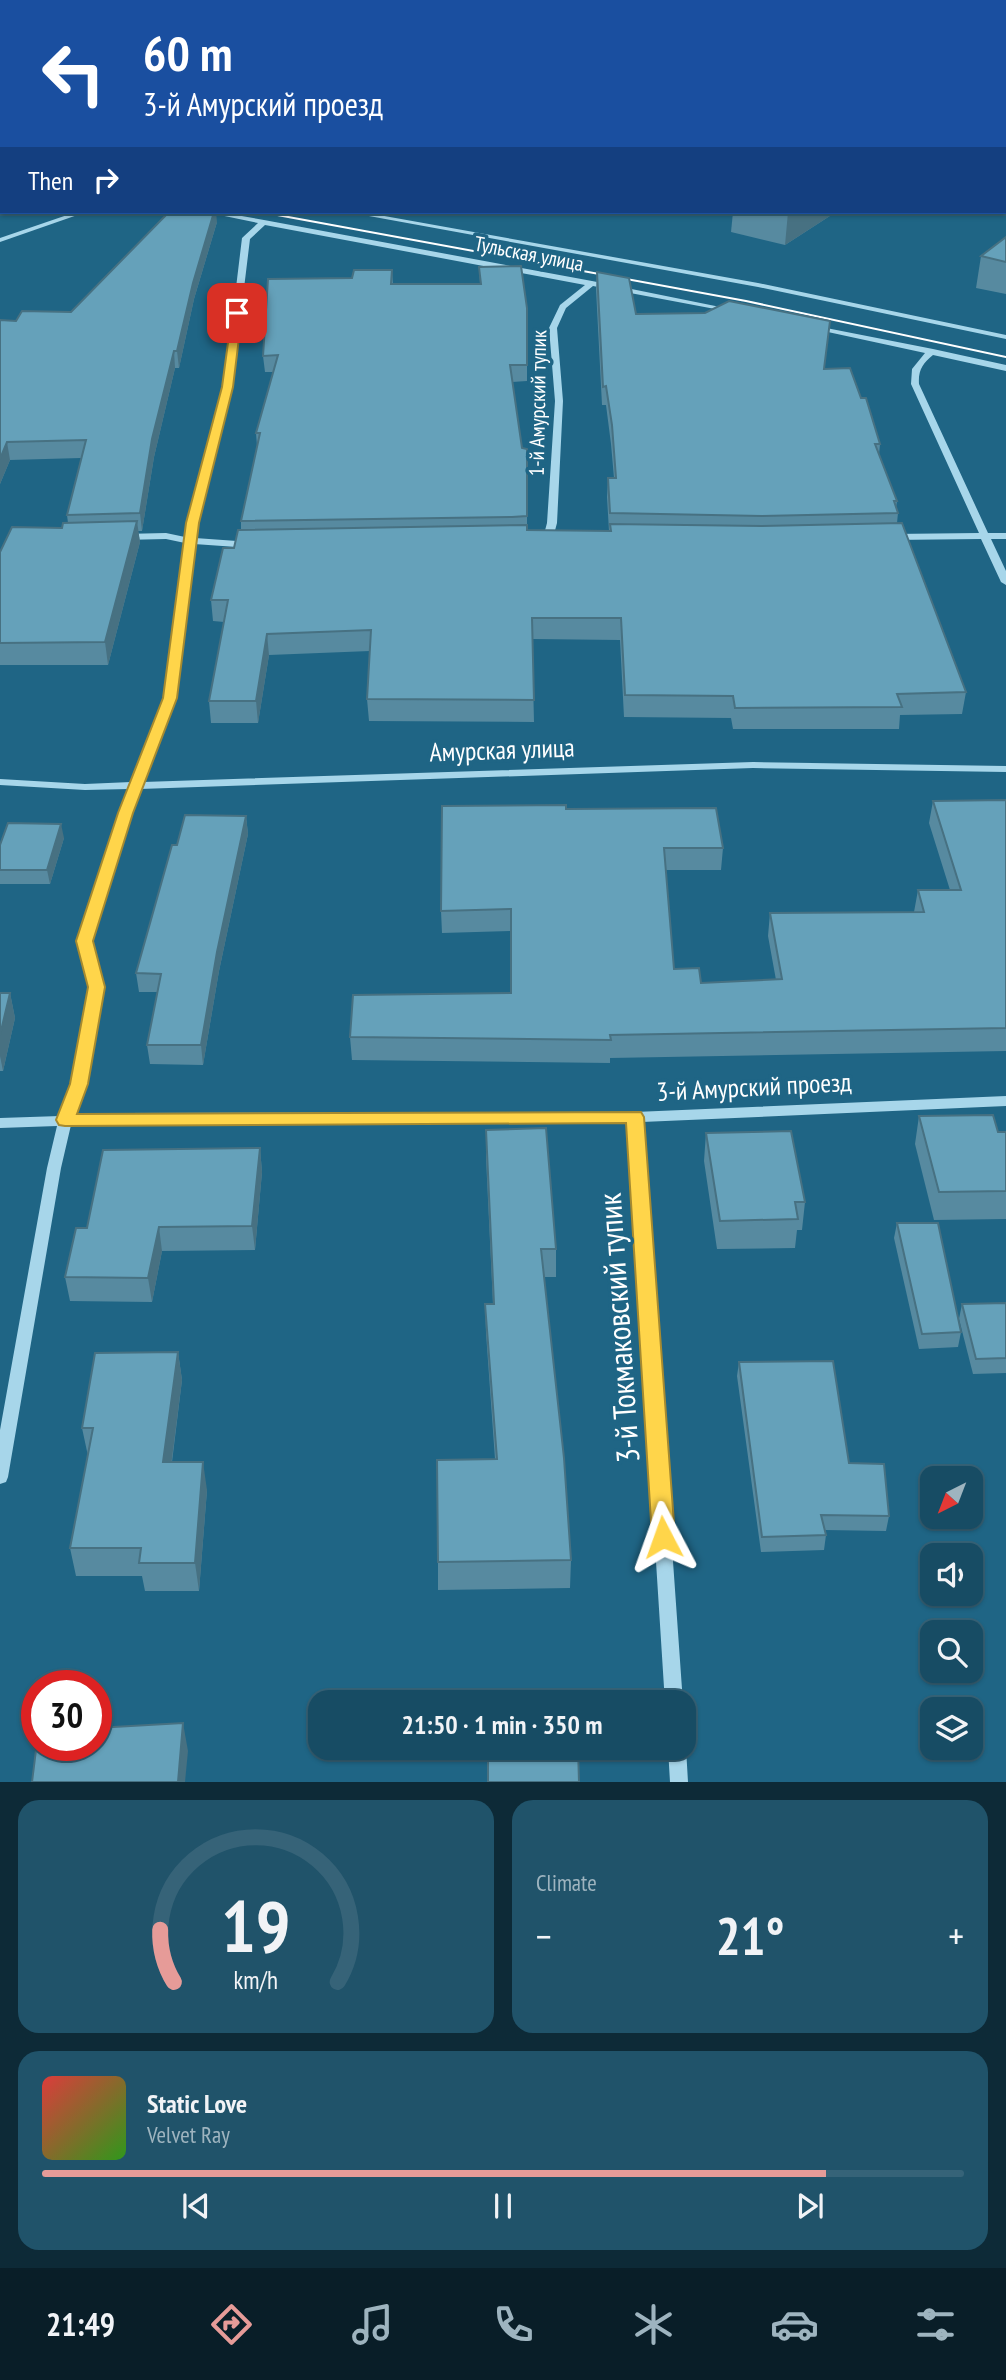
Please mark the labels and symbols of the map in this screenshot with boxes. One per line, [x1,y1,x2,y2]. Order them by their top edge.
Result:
street label: Тульская улица [472,230,586,277]
pin [207,283,267,343]
street label: 1-й Амурский тупик [523,330,552,476]
street label: Амурская улица [429,730,575,769]
street label: 3-й Амурский проезд [656,1065,852,1108]
street label: 3-й Токмаковский тупик [588,1191,648,1464]
north arrow [920,1466,984,1530]
position arrow [626,1500,700,1574]
speed limit sign: 30 [21,1670,112,1761]

